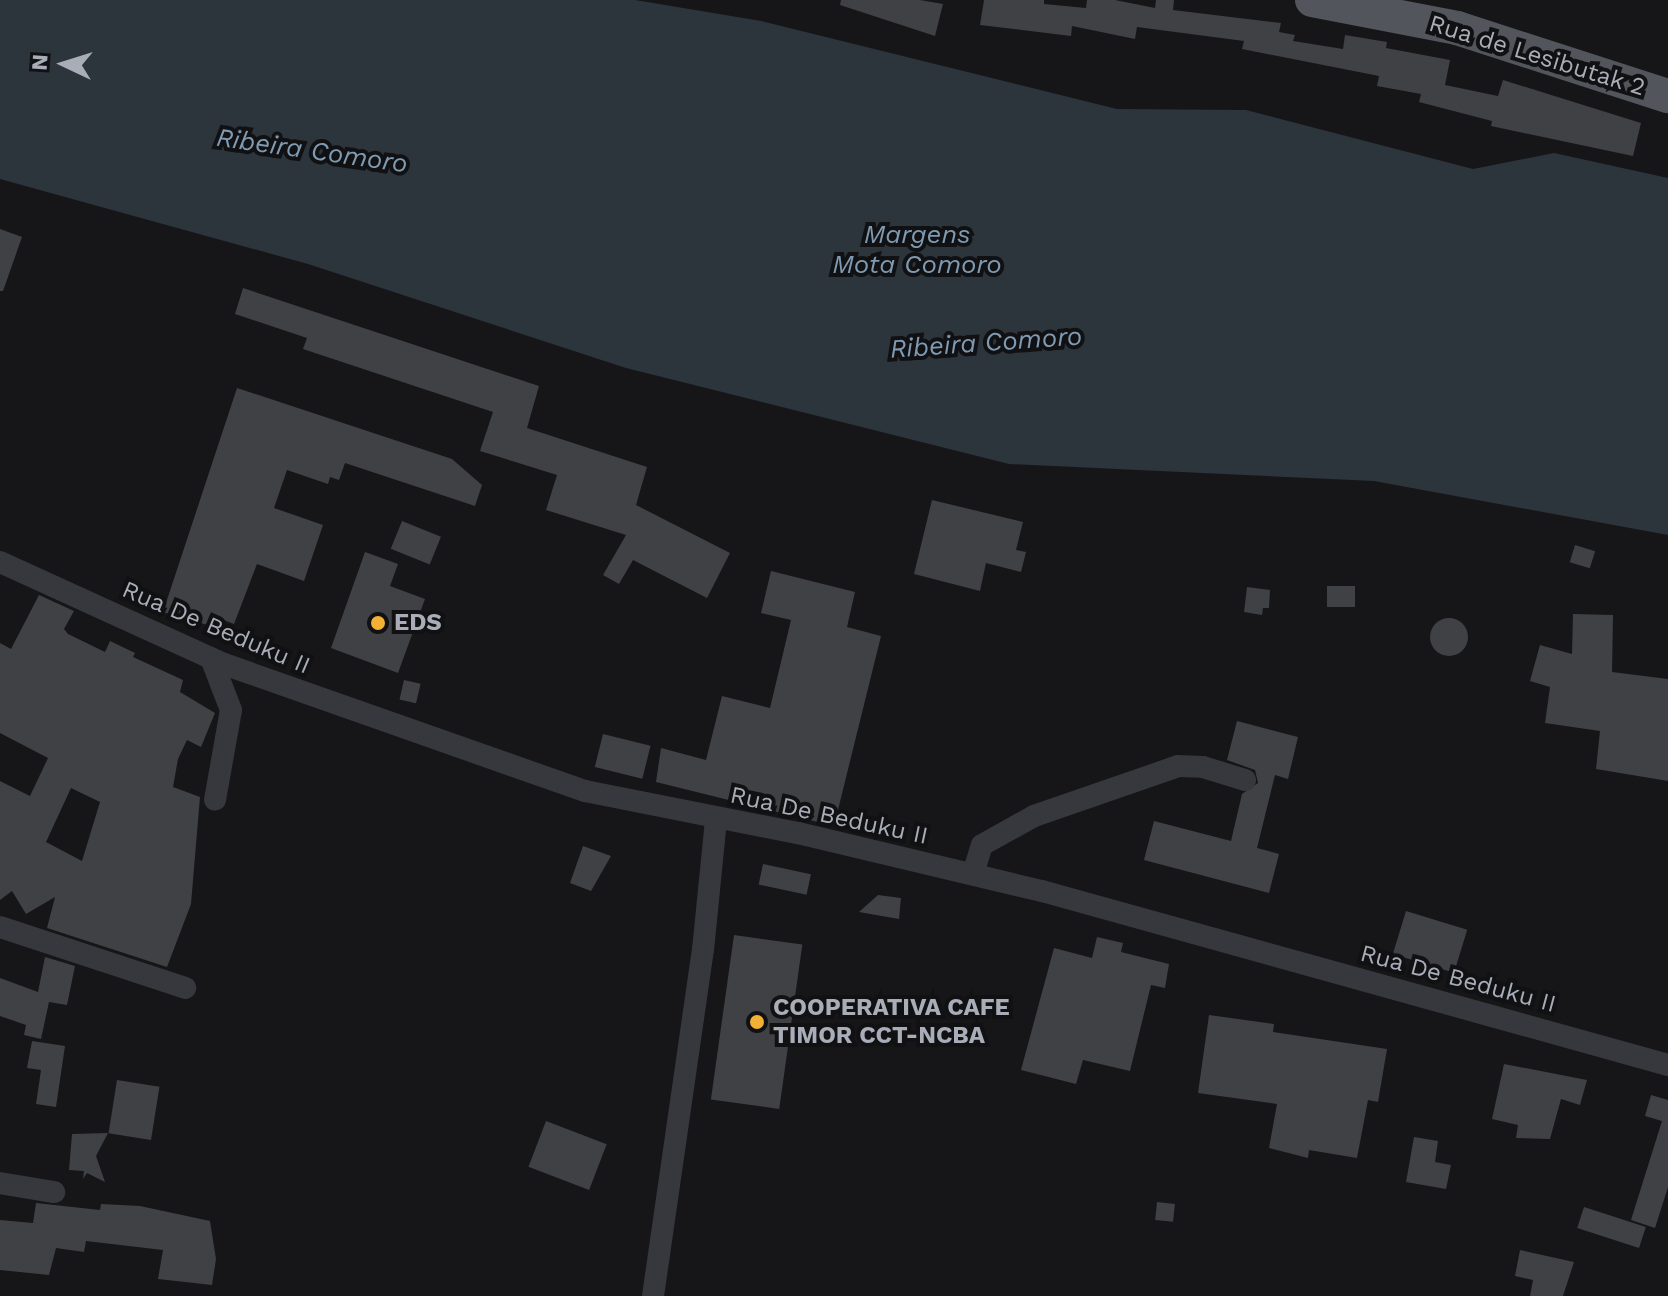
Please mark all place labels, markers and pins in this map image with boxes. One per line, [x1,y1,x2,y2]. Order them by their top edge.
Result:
place label: EDS [394,609,442,637]
marker: EDS [369,614,387,632]
place label: COOPERATIVA CAFE TIMOR CCT-NCBA [773,994,1010,1050]
marker: COOPERATIVA CAFE TIMOR CCT-NCBA [748,1013,766,1031]

